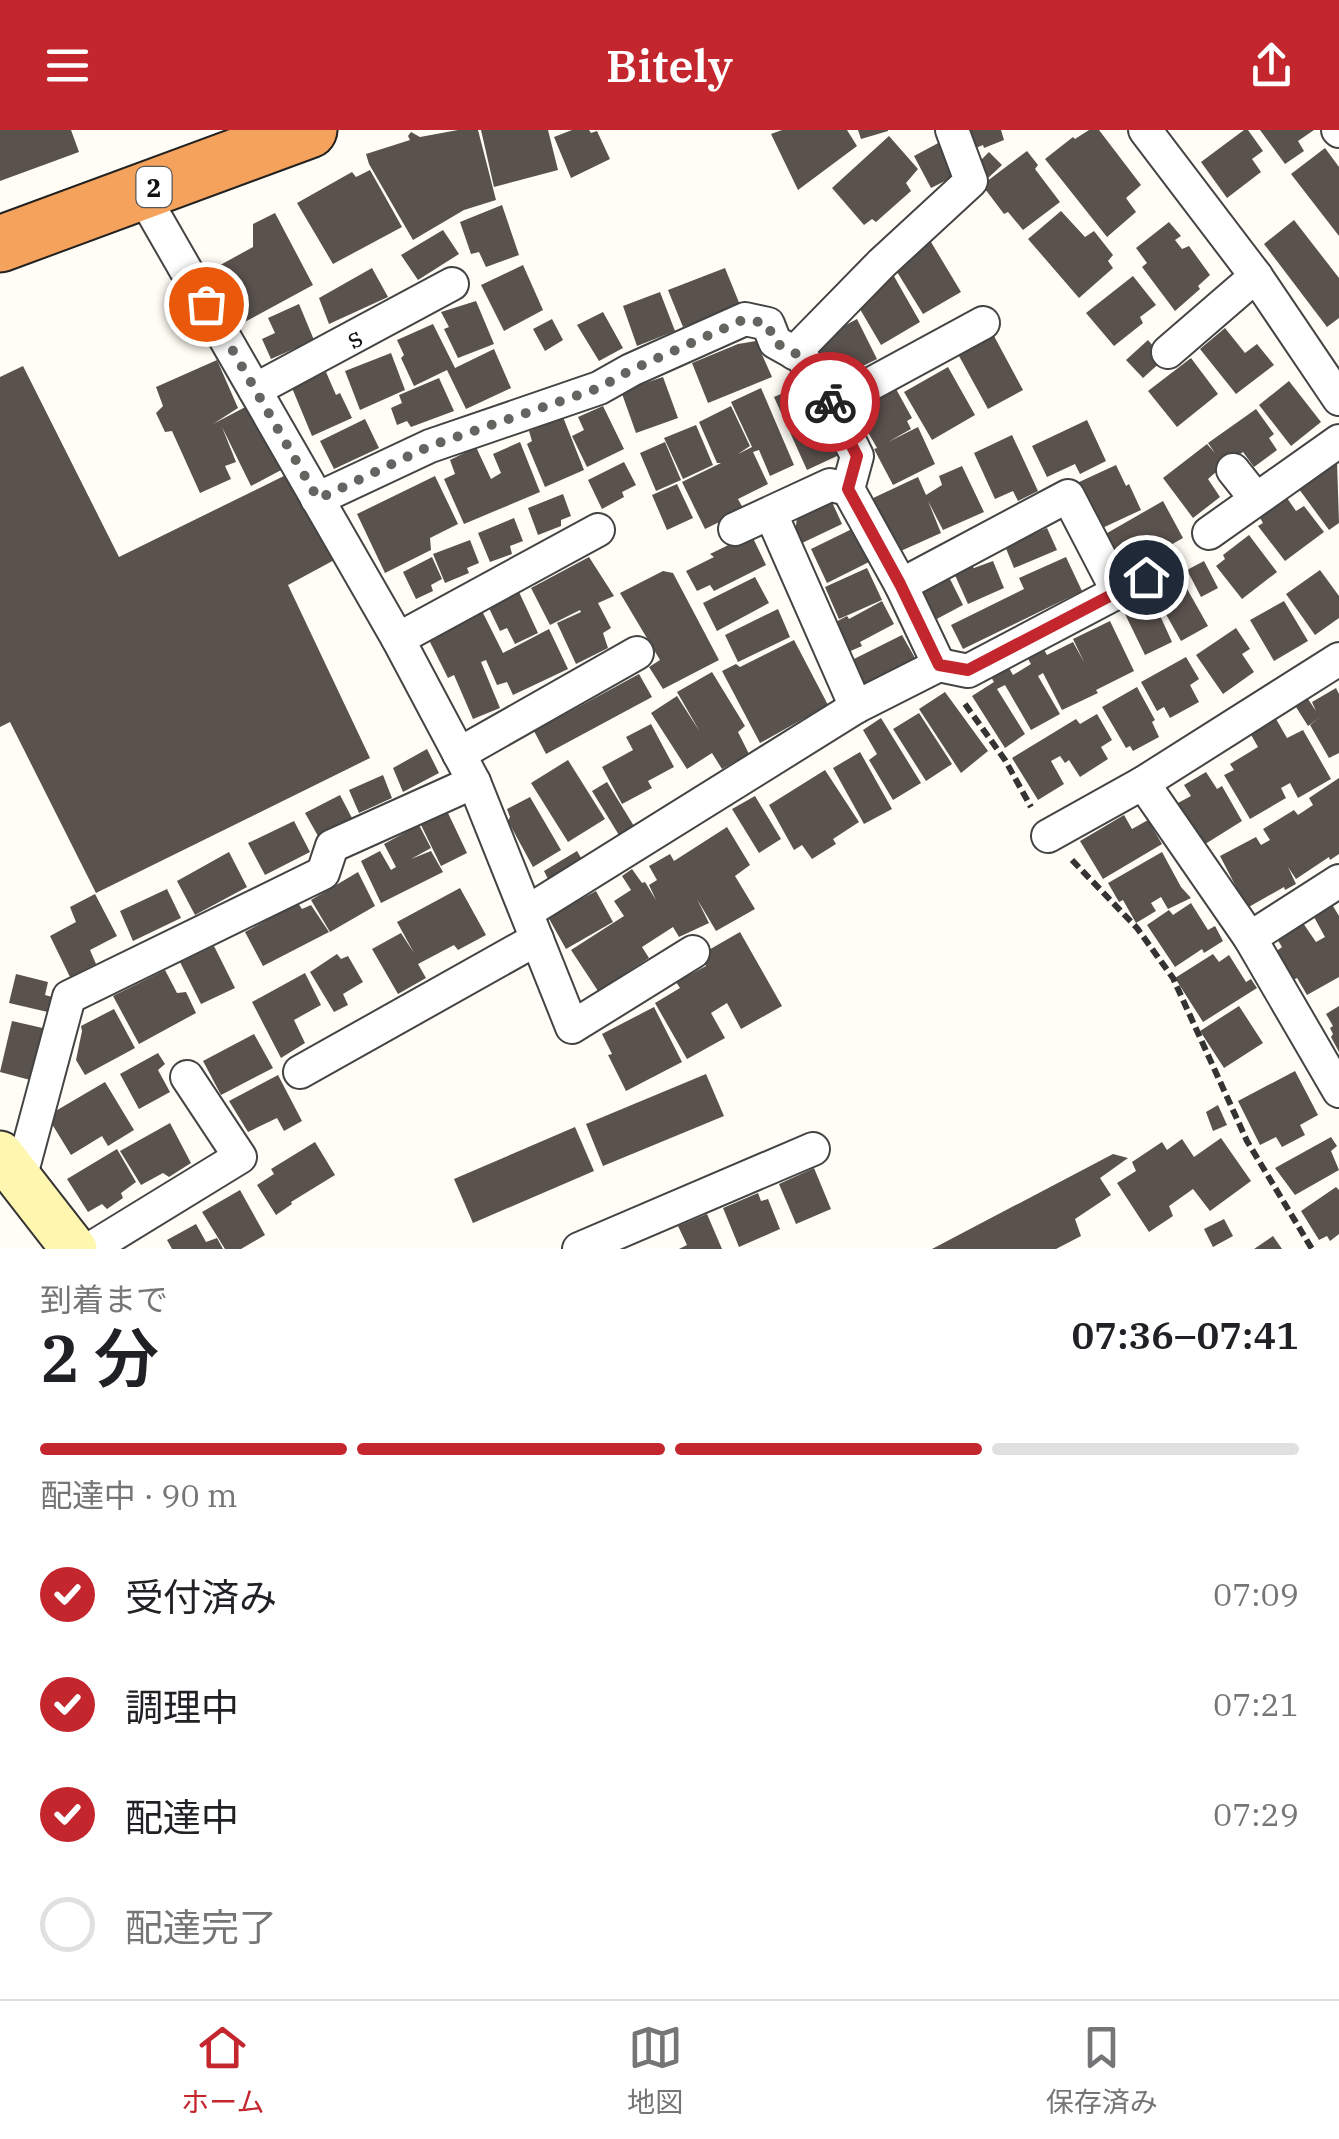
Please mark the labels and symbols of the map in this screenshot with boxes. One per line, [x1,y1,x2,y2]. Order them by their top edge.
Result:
road number: 2 [136,167,172,207]
pin [164,262,249,347]
street label: s [339,317,368,356]
courier [780,352,880,452]
pin [1104,535,1189,620]

